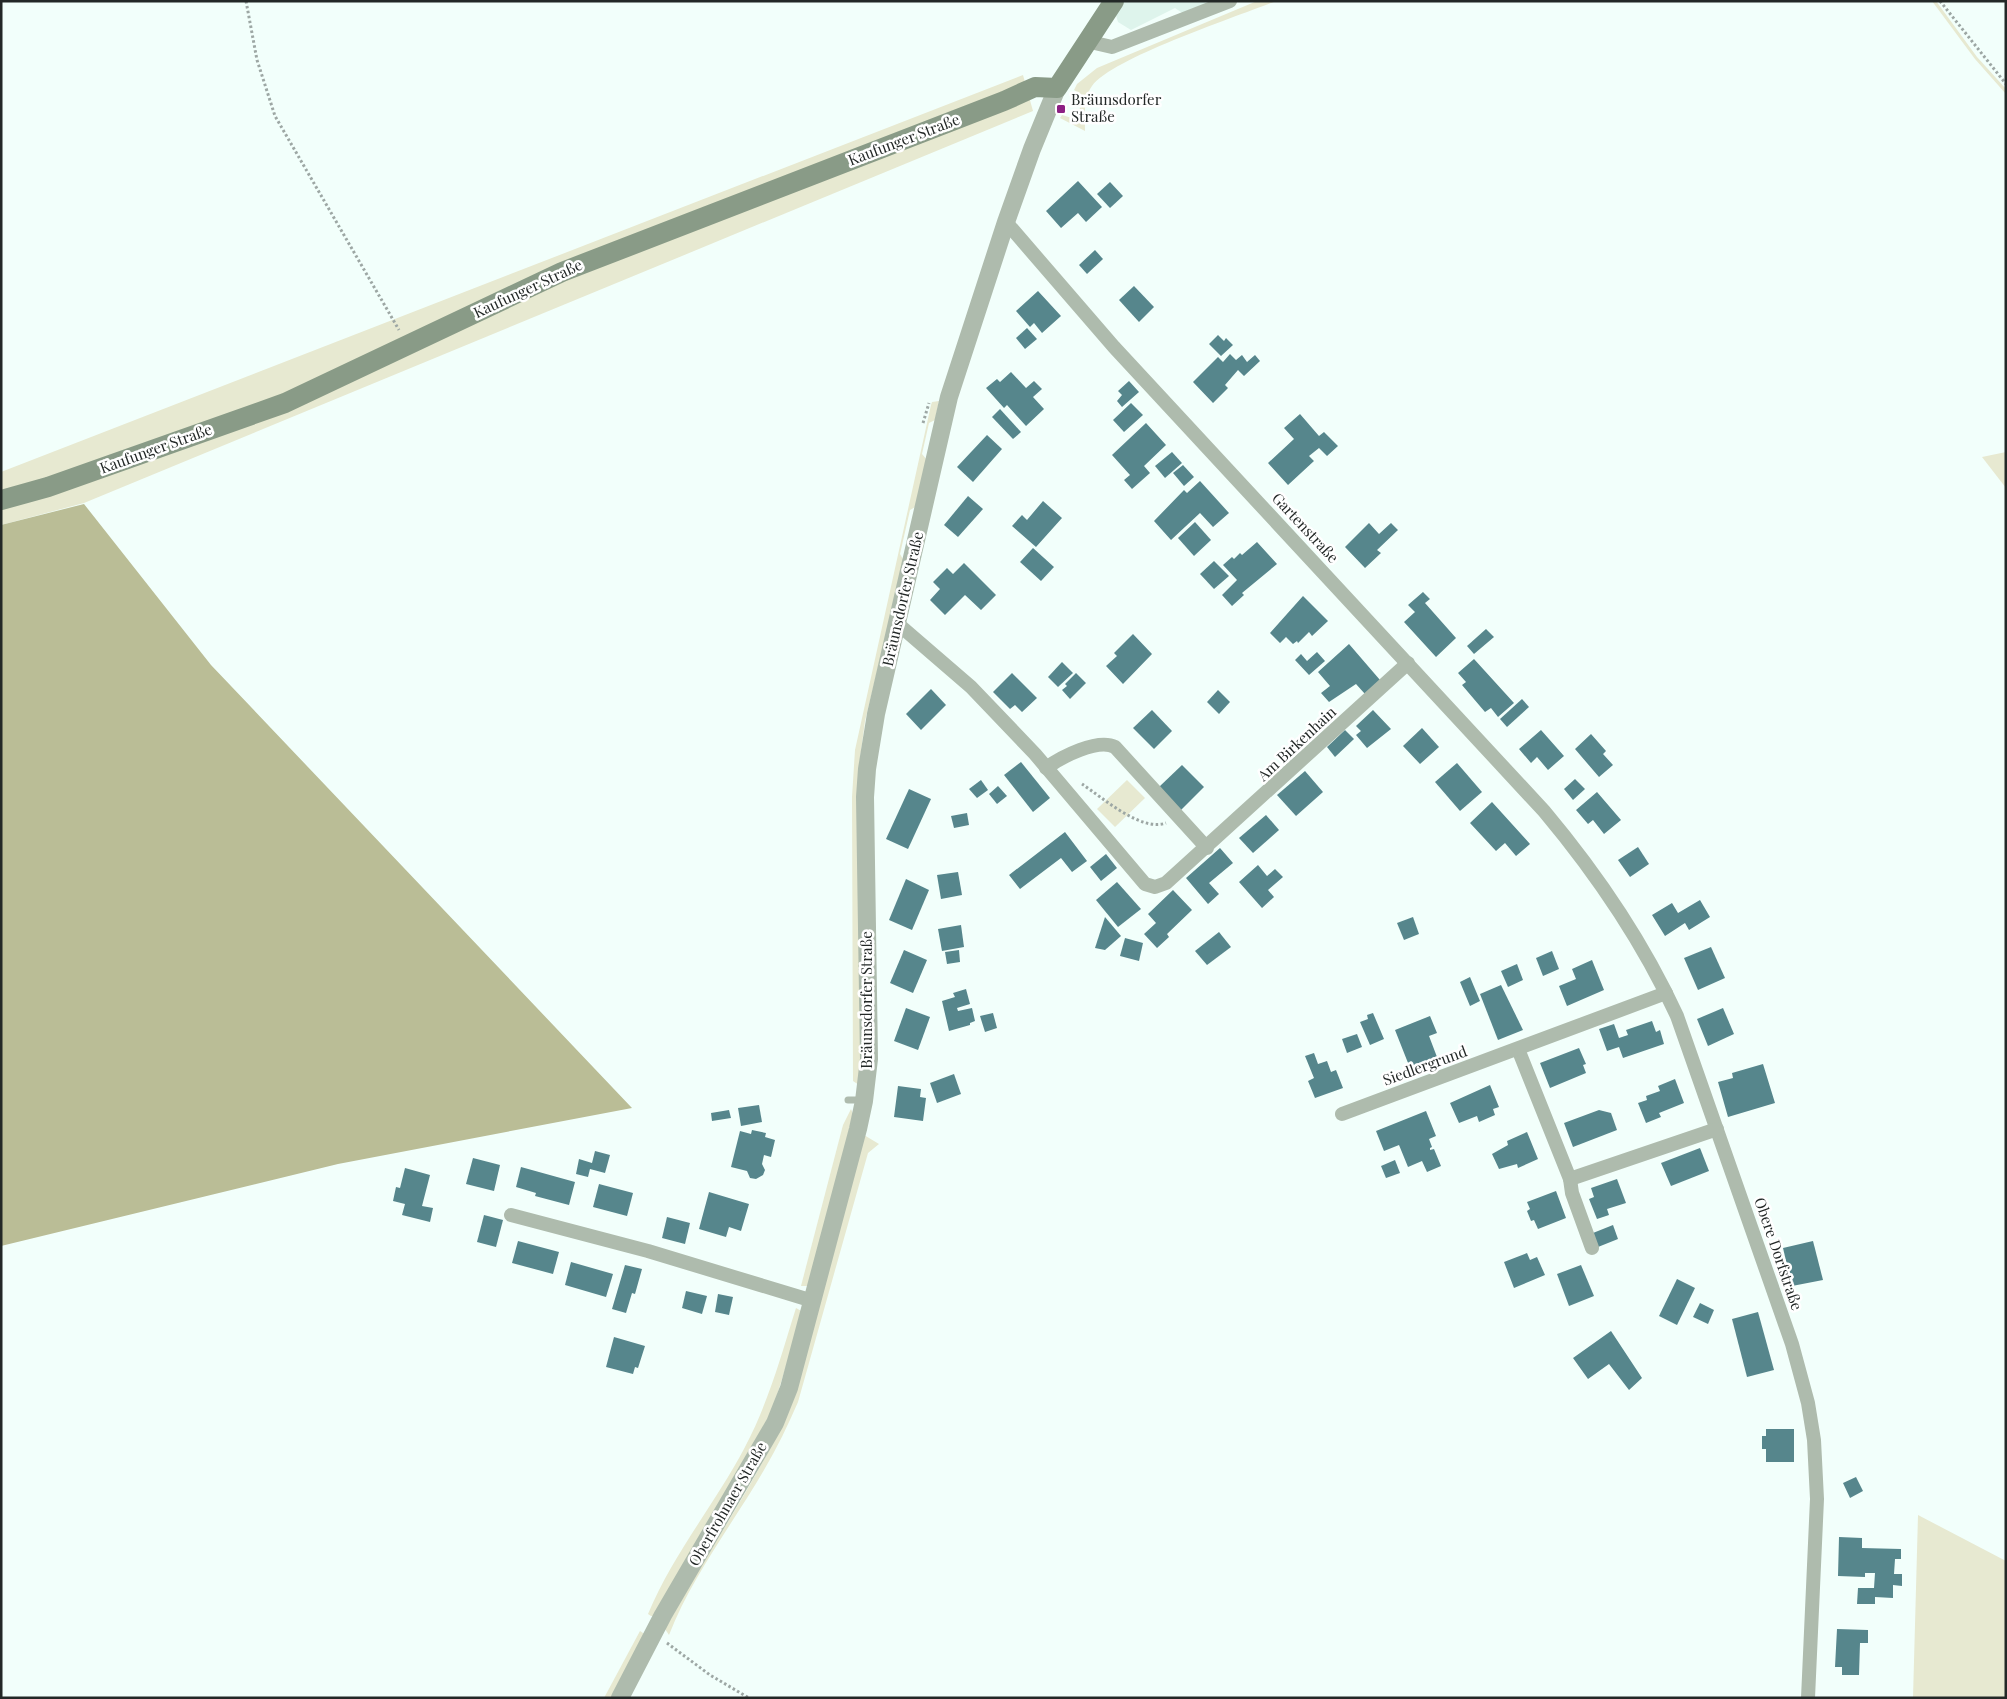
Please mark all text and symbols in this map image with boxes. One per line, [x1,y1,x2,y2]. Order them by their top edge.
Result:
place label: Bräunsdorfer Straße [1071,89,1162,126]
marker: Bräunsdorfer Straße [1055,103,1067,115]
street label: Kaufunger Straße [845,109,962,170]
street label: Kaufunger Straße [470,254,585,322]
street label: Kaufunger Straße [97,419,214,478]
street label: Gartenstraße [1268,488,1343,567]
street label: Bräunsdorfer Straße [877,529,927,668]
street label: Am Birkenhain [1252,702,1340,786]
street label: Bräunsdorfer Straße [856,931,876,1069]
street label: Siedlergrund [1380,1040,1470,1090]
street label: Obere Dorfstraße [1750,1195,1808,1313]
street label: Oberfrohnaer Straße [683,1438,771,1569]

